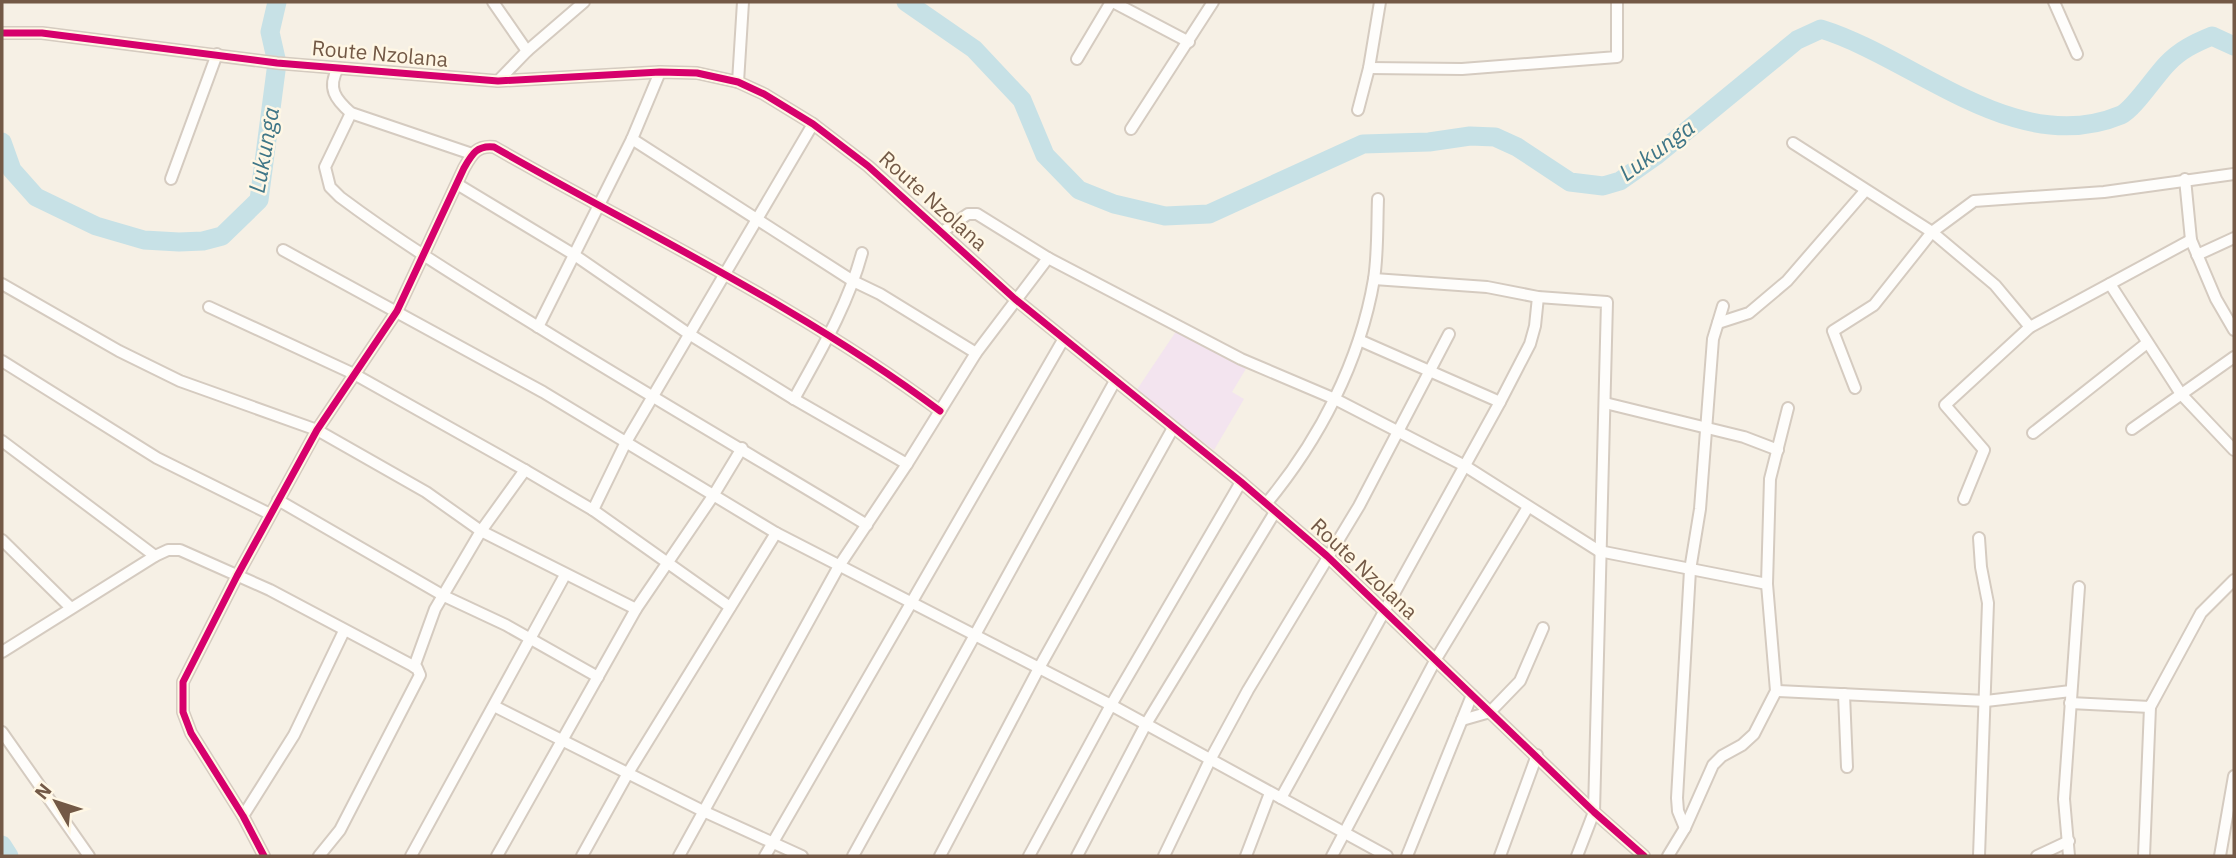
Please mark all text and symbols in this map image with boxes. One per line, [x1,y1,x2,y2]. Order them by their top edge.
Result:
street label: Route Nzolana [311,33,449,73]
water label: Lukunga [241,104,285,195]
water label: Lukunga [1612,112,1700,187]
street label: Route Nzolana [873,144,994,256]
street label: Route Nzolana [1305,511,1424,625]
north arrow [21,767,91,837]
text: N [29,778,56,804]

